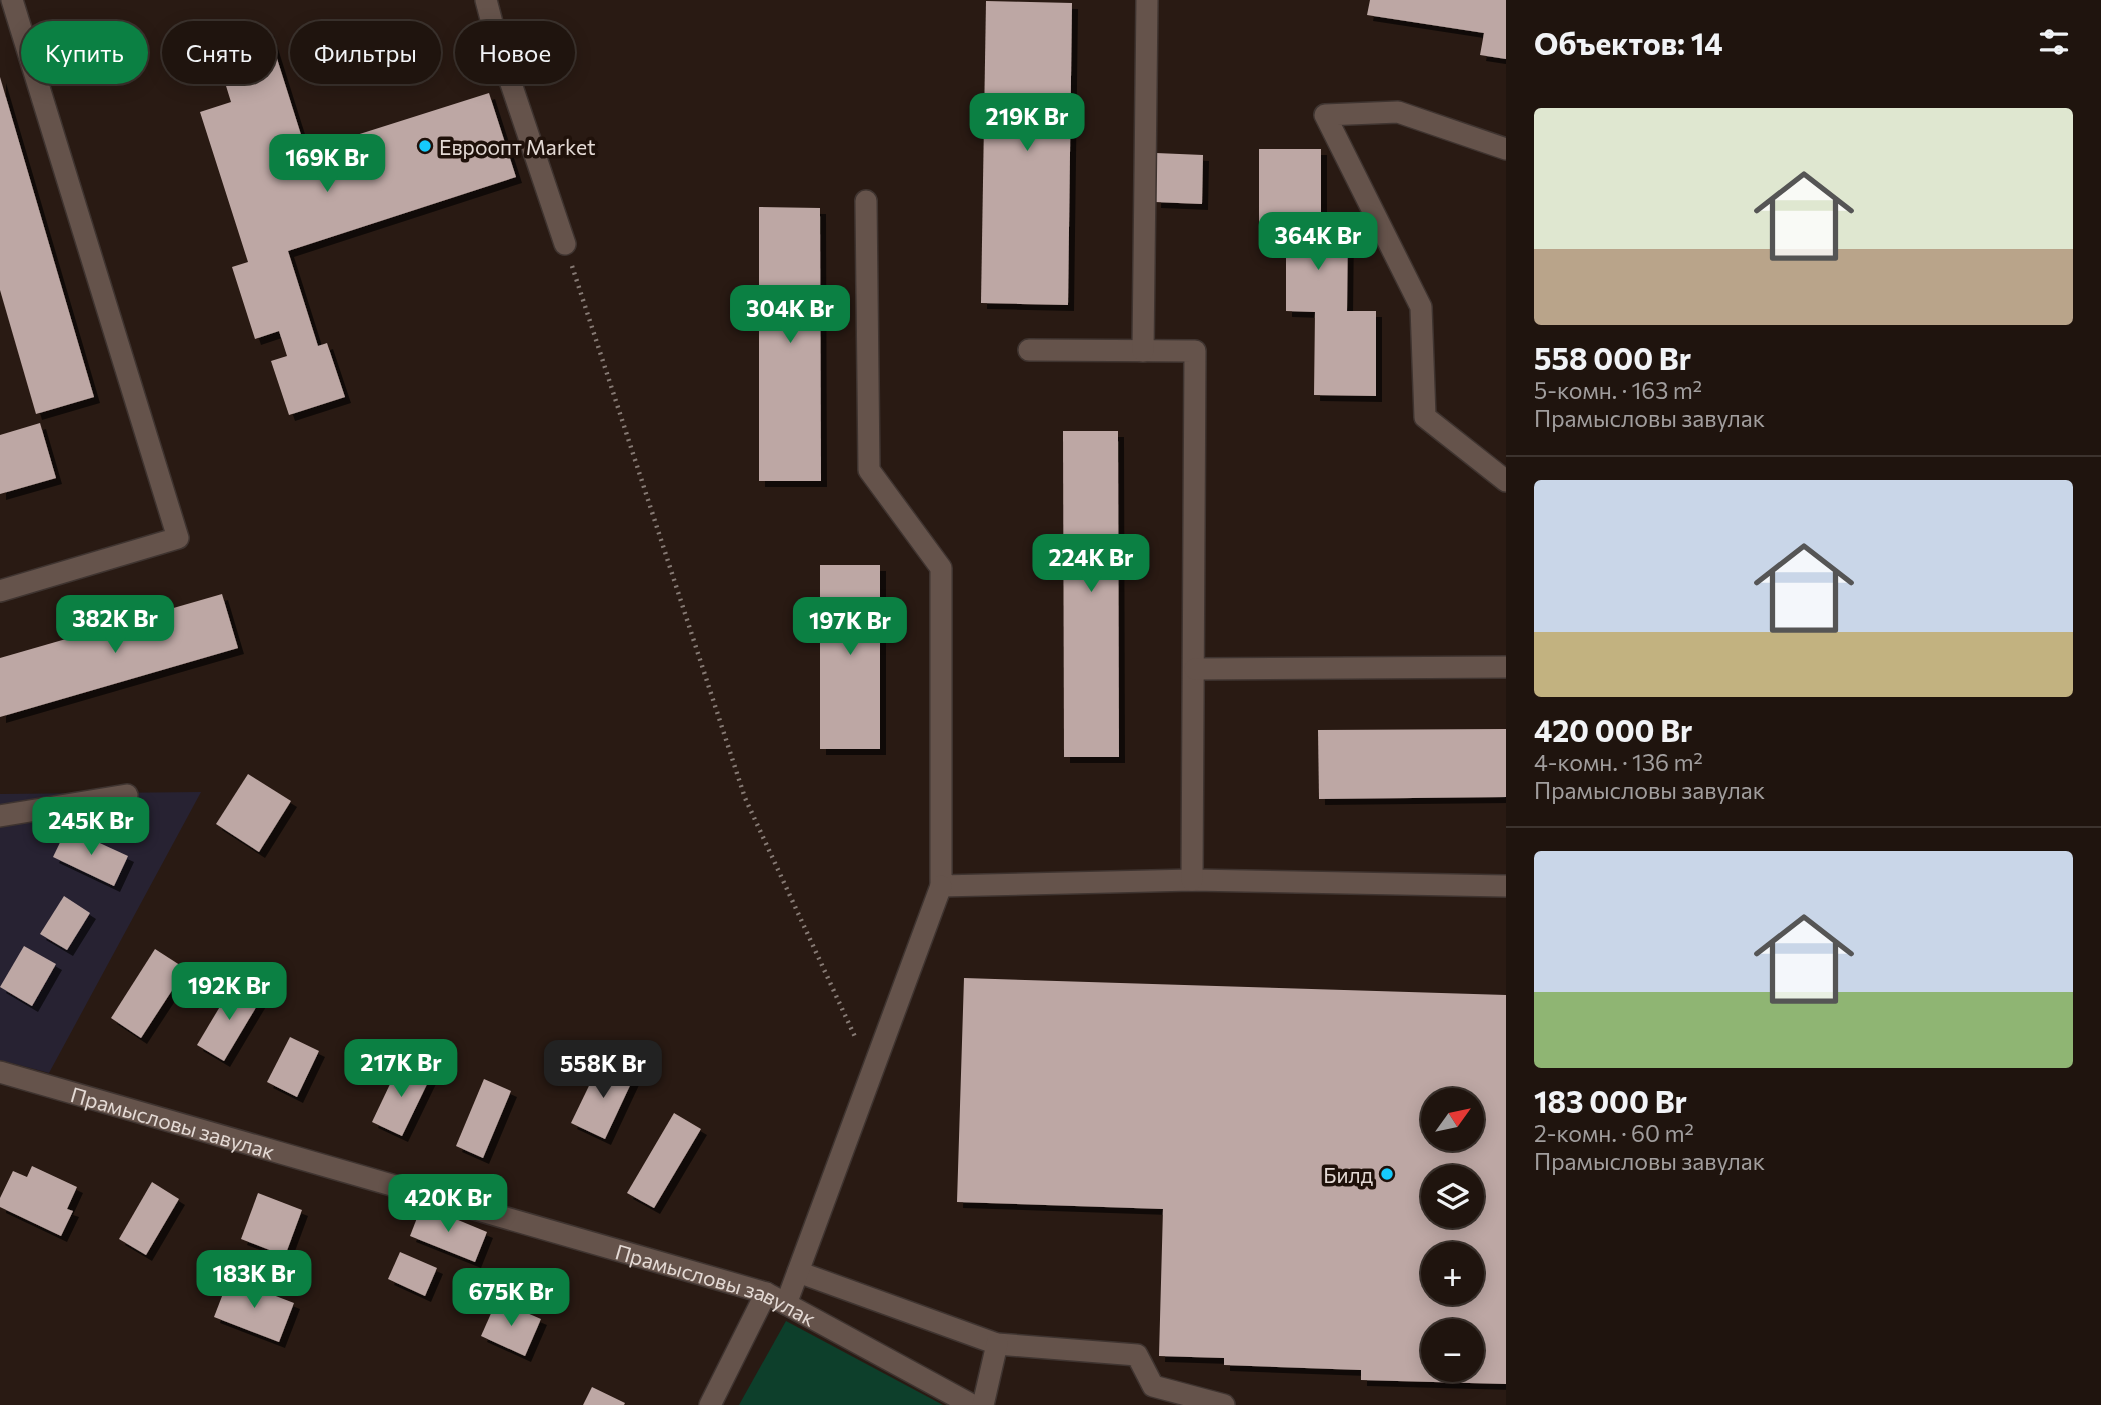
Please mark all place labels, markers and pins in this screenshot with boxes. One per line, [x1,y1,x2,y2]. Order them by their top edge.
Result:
pin: 219K Br [962,94,1092,153]
pin: 169K Br [262,134,392,194]
place label: Евроопт Market [439,134,596,159]
marker: Евроопт Market [417,138,433,154]
pin: 364K Br [1253,212,1383,272]
pin: 304K Br [725,286,855,345]
pin: 224K Br [1026,534,1156,594]
pin: 382K Br [50,596,180,655]
pin: 197K Br [785,598,915,657]
pin: 245K Br [26,798,156,857]
pin: 192K Br [164,962,294,1022]
pin: 217K Br [336,1040,466,1099]
pin: 558K Br [538,1040,668,1100]
place label: Билд [1323,1162,1373,1187]
marker: Билд [1379,1166,1395,1182]
pin: 420K Br [383,1174,513,1234]
pin: 183K Br [189,1250,319,1310]
pin: 675K Br [446,1268,576,1328]

